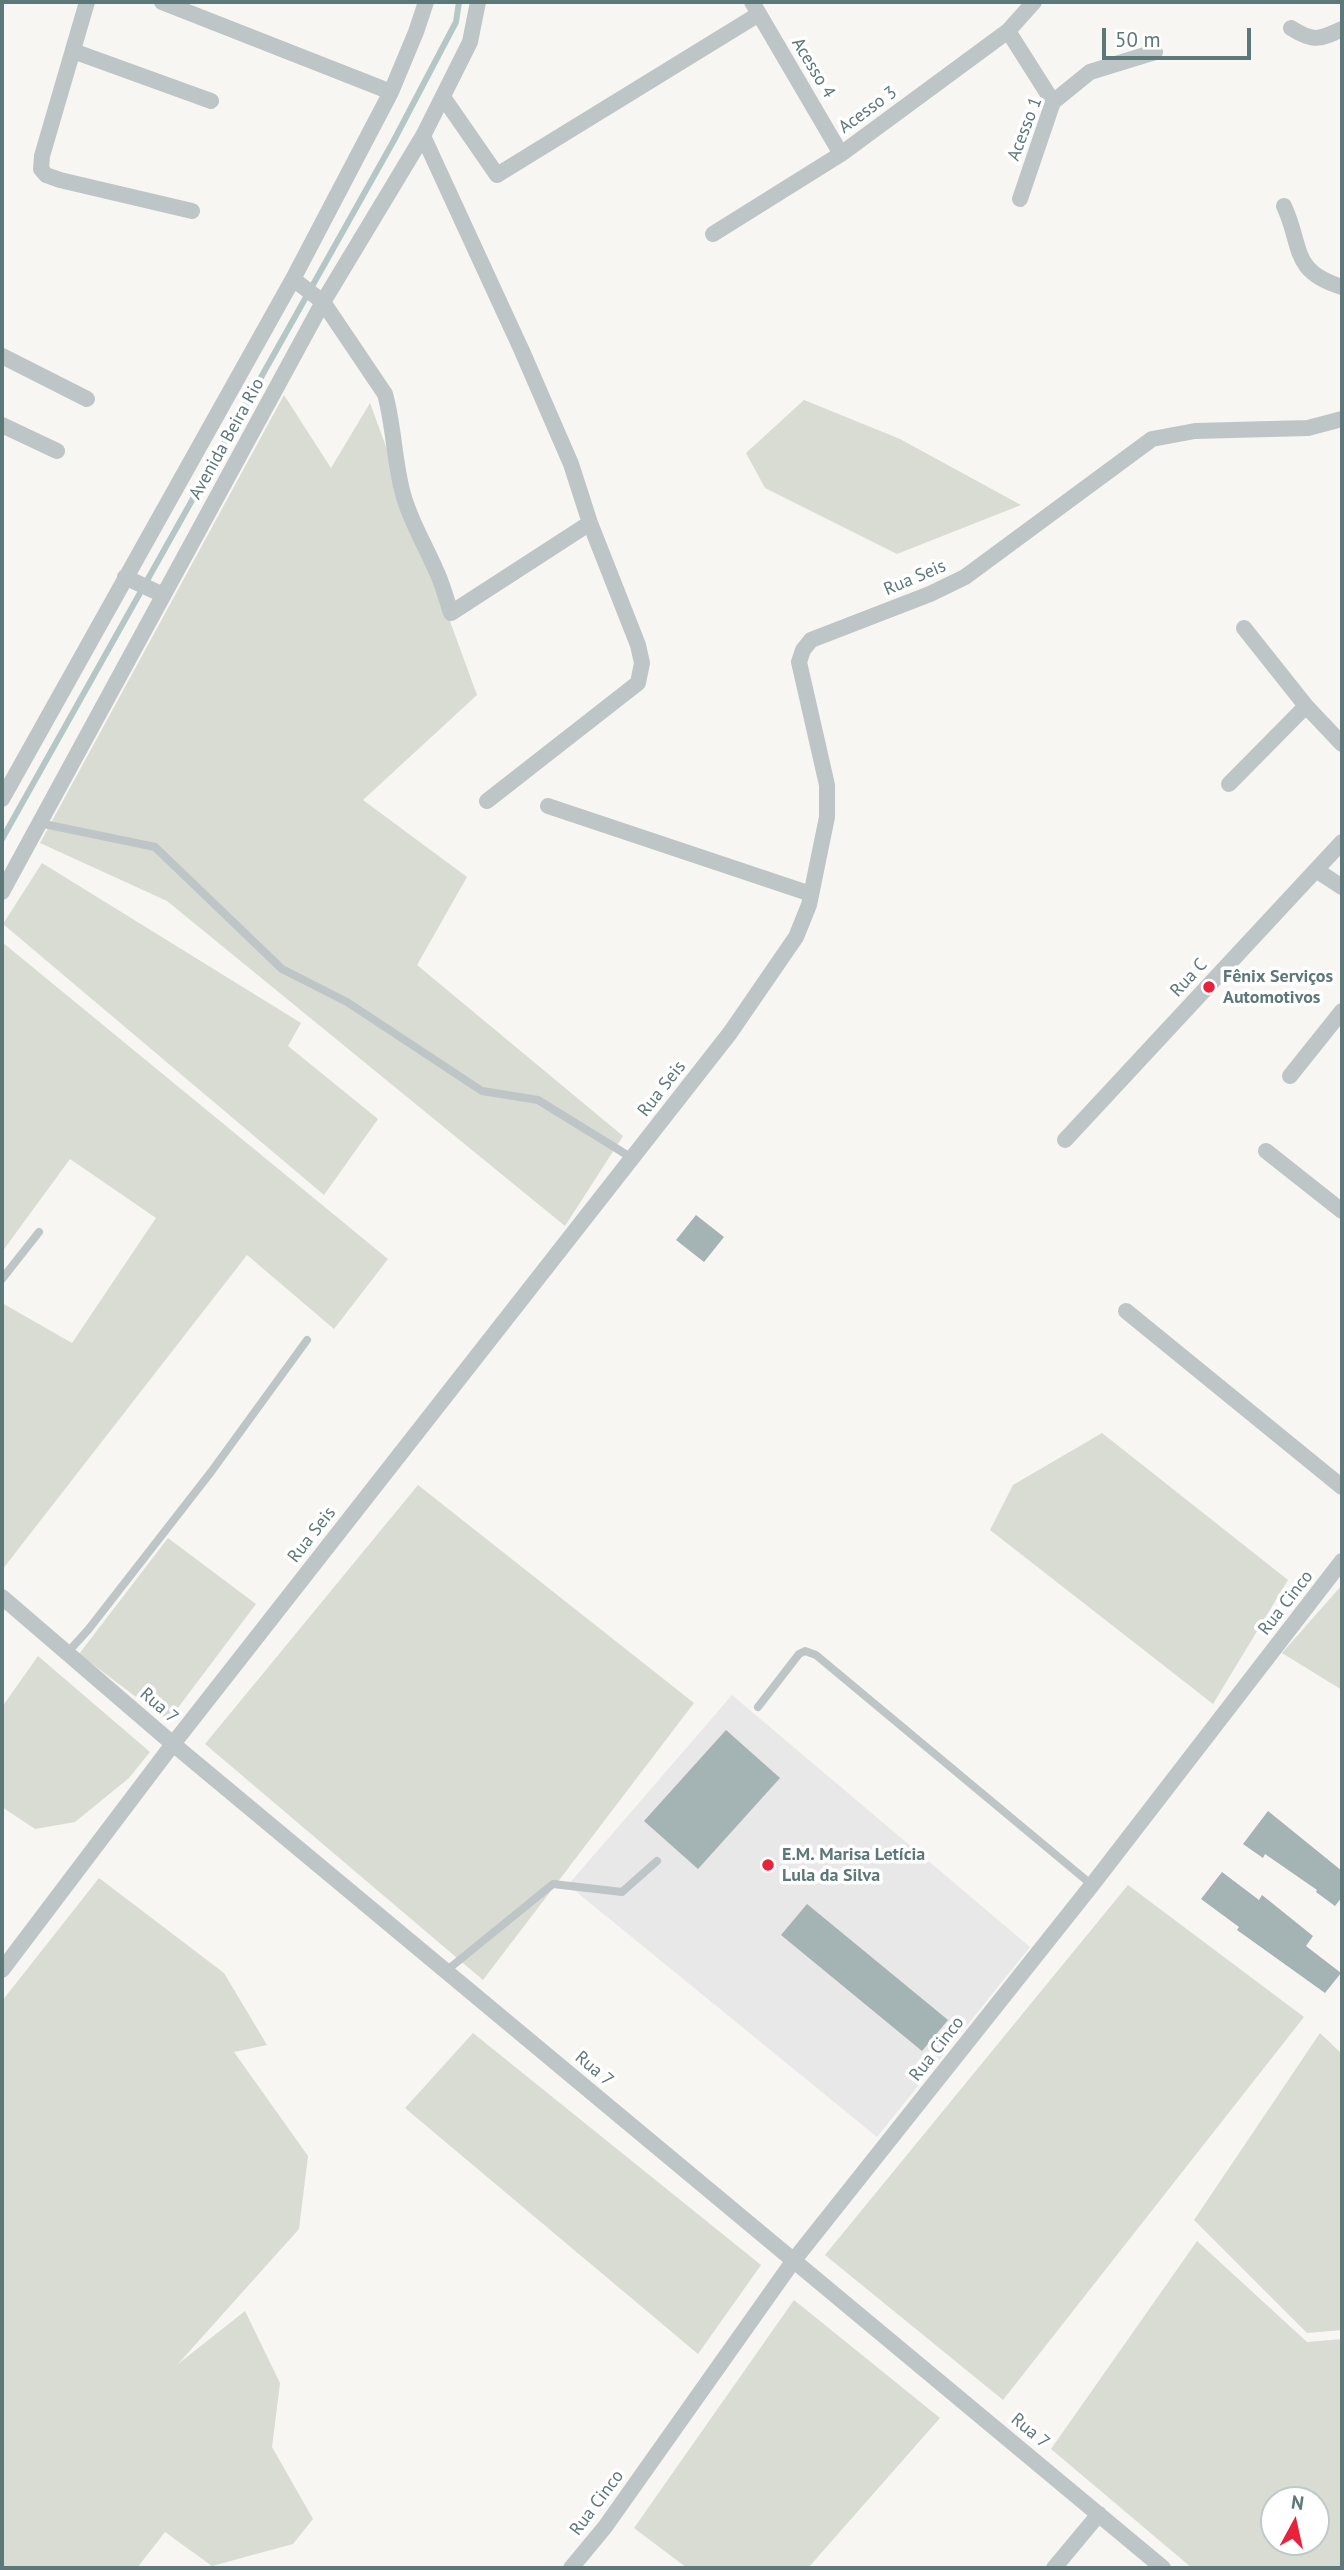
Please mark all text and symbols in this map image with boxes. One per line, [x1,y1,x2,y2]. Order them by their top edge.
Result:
scale bar [1106,14,1255,58]
text: 50 m [1115,26,1161,53]
street label: Acesso 4 [787,34,839,102]
street label: Acesso 3 [835,82,901,138]
street label: Acesso 1 [1003,94,1047,164]
street label: Avenida Beira Rio [185,375,269,503]
street label: Rua Seis [881,555,949,601]
street label: Rua C [1166,954,1212,1002]
place label: Fênix Serviços Automotivos [1223,966,1333,1009]
marker: Fênix Serviços Automotivos [1201,979,1217,995]
street label: Rua Seis [633,1057,691,1121]
street label: Rua Seis [283,1503,341,1567]
street label: Rua Cinco [1254,1566,1318,1640]
street label: Rua 7 [135,1683,183,1729]
place label: E.M. Marisa Letícia Lula da Silva [782,1844,925,1886]
marker: E.M. Marisa Letícia Lula da Silva [760,1857,776,1873]
street label: Rua Cinco [905,2012,969,2086]
street label: Rua 7 [570,2047,618,2091]
street label: Rua 7 [1006,2409,1054,2453]
street label: Rua Cinco [565,2466,629,2540]
north arrow [1260,2486,1330,2556]
text: N [1290,2489,1305,2515]

